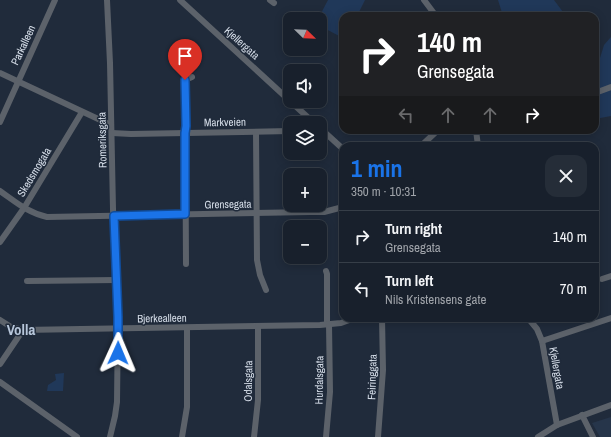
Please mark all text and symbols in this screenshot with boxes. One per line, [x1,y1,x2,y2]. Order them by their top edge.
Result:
north arrow [283,12,327,56]
map controls [283,12,327,264]
street label: Parkalleen [8,23,38,67]
text: 140 m [417,23,482,61]
street label: Kjellergata [221,24,263,62]
icon: right [351,28,403,80]
pin [168,39,202,80]
icon: arrive [174,45,196,67]
text: Grensegata [417,59,494,84]
button: sound [283,64,327,108]
icon: left [395,104,417,126]
icon: ahead [437,104,459,126]
icon: ahead [479,104,501,126]
icon: right [521,104,543,126]
street label: Romeriksgata [95,112,109,168]
street label: Markveien [204,115,246,129]
button: layers [283,116,327,160]
street label: Skedsmogata [14,145,54,199]
text: 1 min [351,152,402,184]
button: close [545,155,587,197]
button: + [283,168,327,212]
text: 350 m · 10:31 [351,183,416,200]
street label: Grensegata [204,197,252,211]
text: Turn right [385,218,442,239]
button: − [283,220,327,264]
icon: right [351,226,373,248]
text: 140 m [553,226,587,247]
text: Grensegata [385,239,441,256]
text: Turn left [385,270,433,291]
icon: left [351,278,373,300]
text: 70 m [560,278,587,299]
text: Nils Kristensens gate [385,291,486,308]
street label: Bjerkealleen [137,311,187,325]
district label: Volla [7,319,35,340]
position arrow [97,332,139,374]
street label: Kjellergata [546,346,568,390]
street label: Feiringgata [364,354,380,400]
street label: Hurdalsgata [312,356,326,404]
street label: Odalsgata [241,360,255,402]

